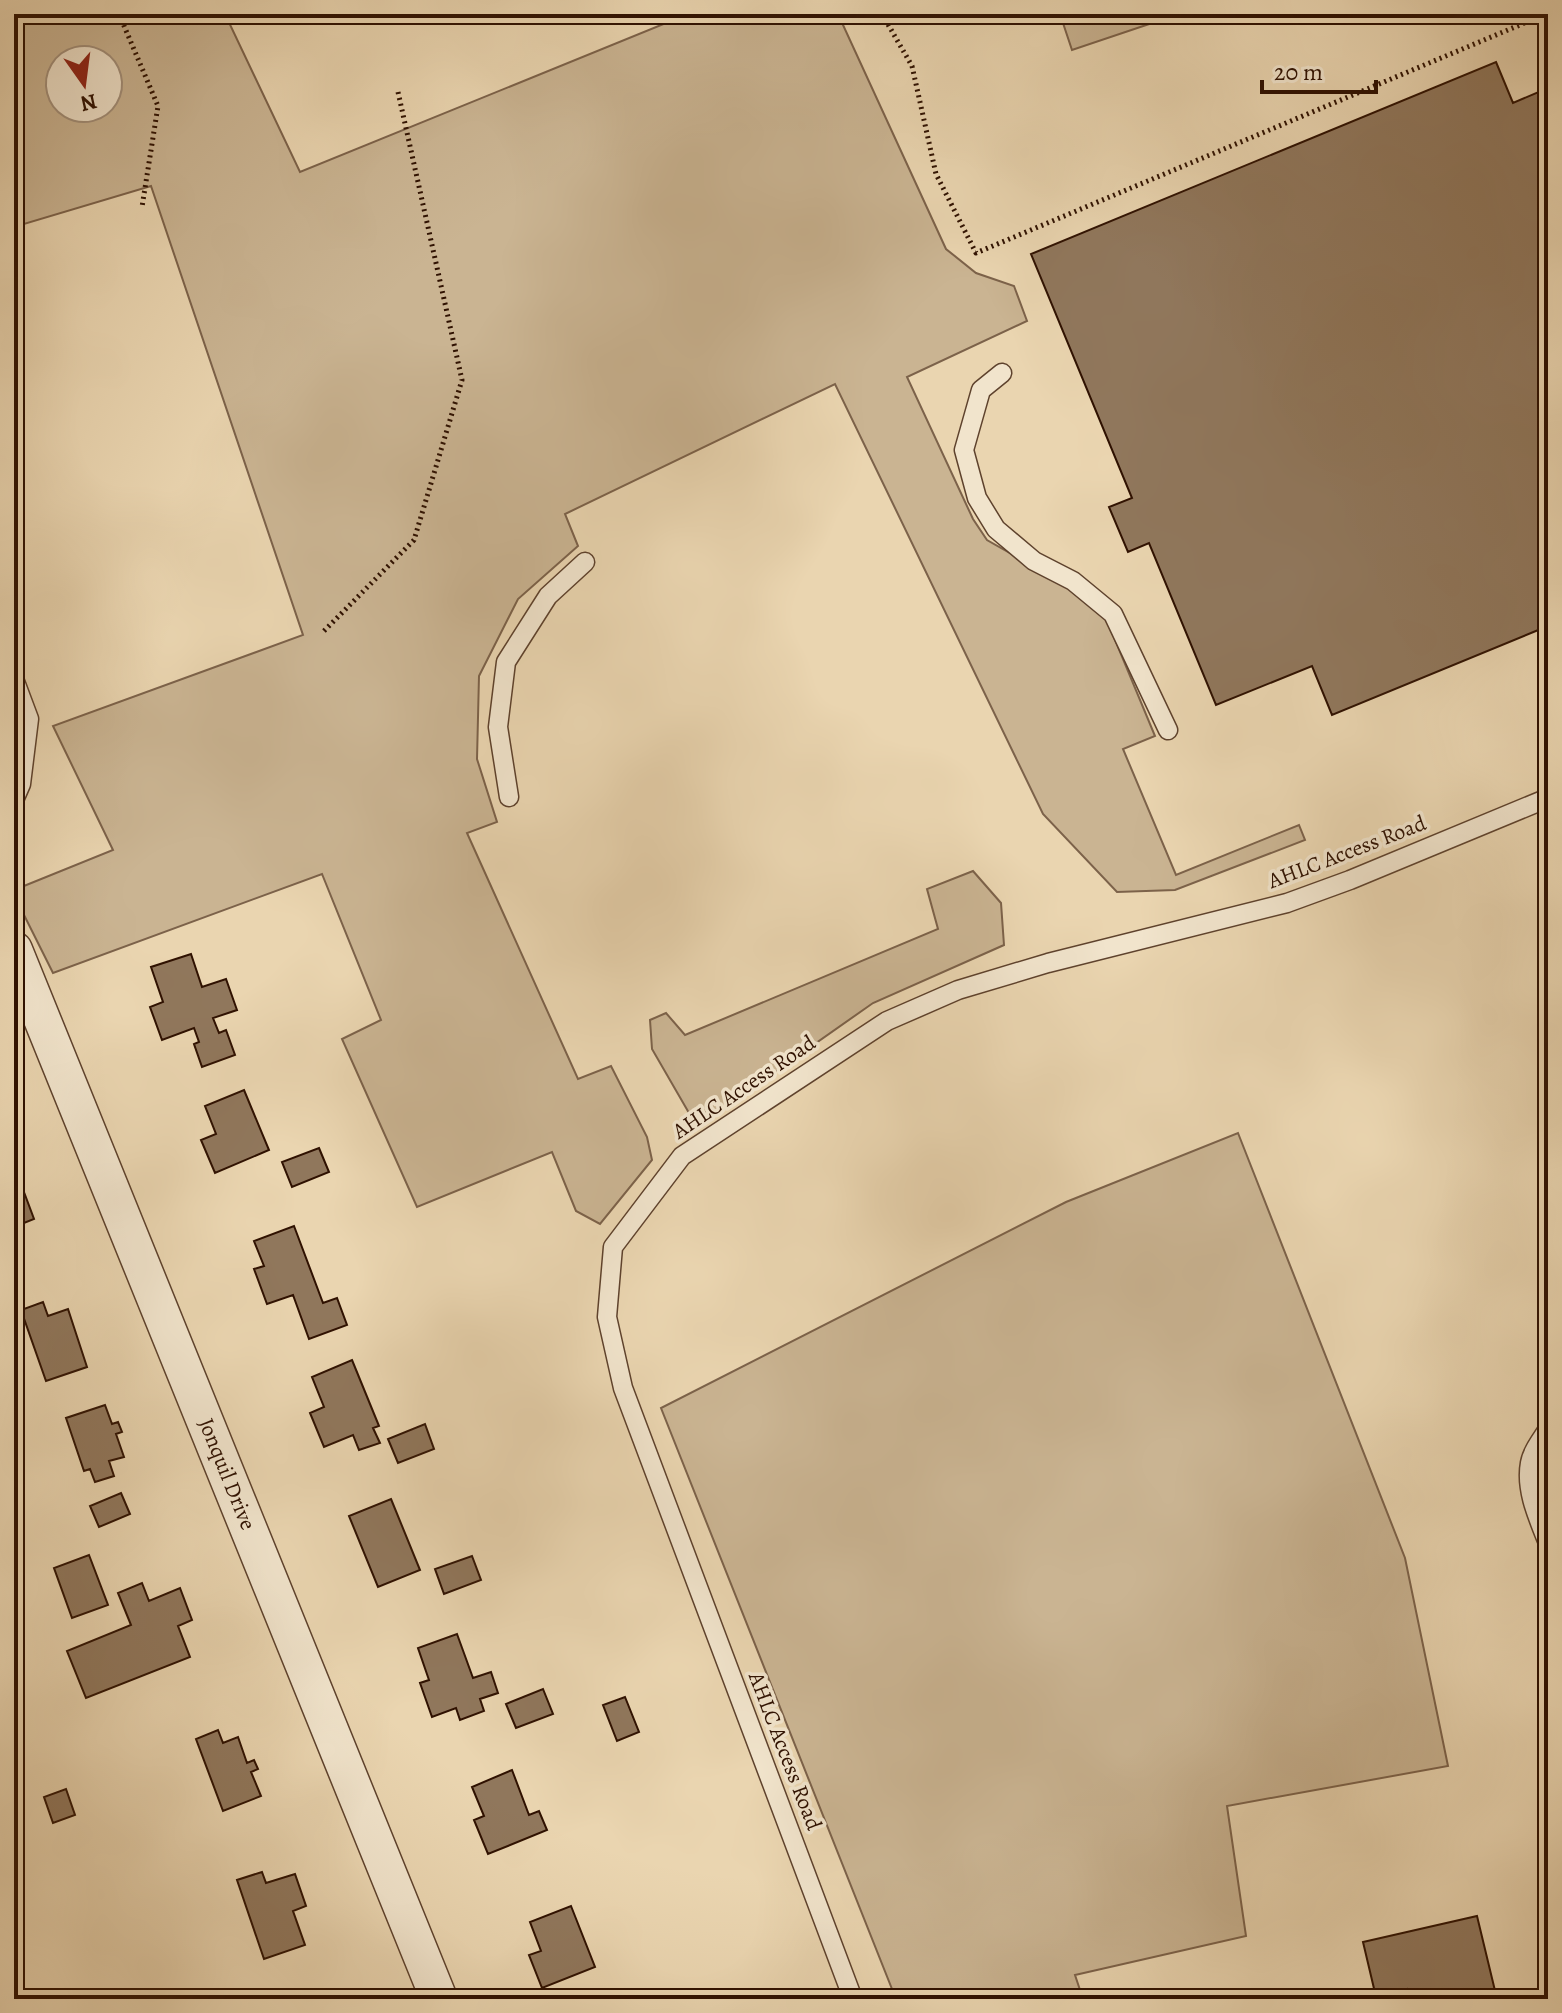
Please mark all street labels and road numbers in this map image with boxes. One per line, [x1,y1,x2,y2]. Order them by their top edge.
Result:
street label: AHLC Access Road [1263,808,1430,896]
street label: AHLC Access Road [666,1028,822,1147]
street label: Jonquil Drive [191,1414,263,1534]
street label: AHLC Access Road [741,1667,829,1834]

